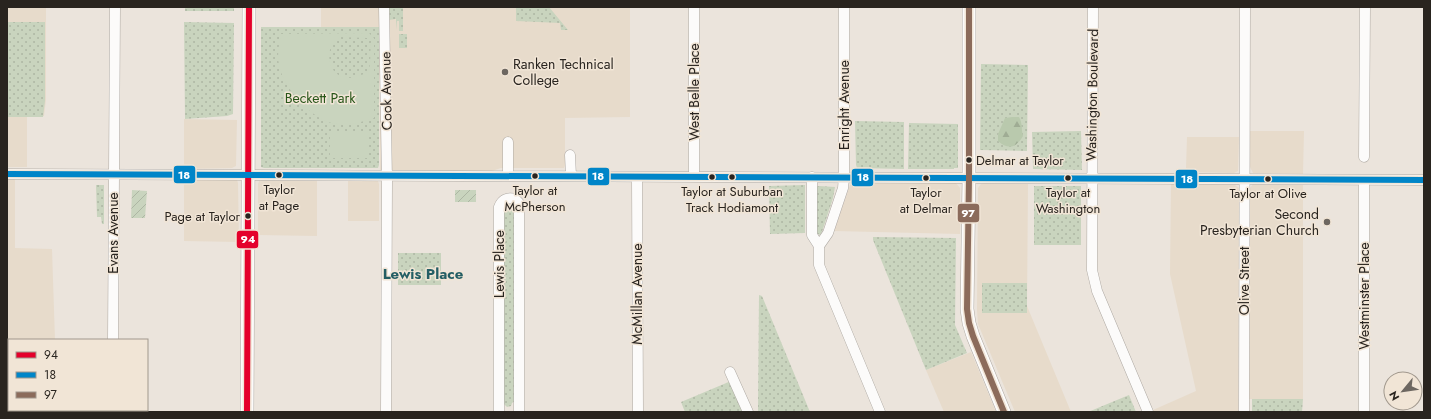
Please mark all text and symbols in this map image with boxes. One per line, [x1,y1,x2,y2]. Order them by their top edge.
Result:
street label: Washington Boulevard [1081,29,1103,161]
street label: West Belle Place [684,43,704,141]
street label: Cook Avenue [375,51,397,131]
place label: Ranken Technical College [513,54,614,90]
street label: Enright Avenue [834,60,854,150]
marker: Ranken Technical College [500,67,510,77]
park label: Beckett Park [285,88,356,108]
place label: Delmar at Taylor [976,151,1064,170]
marker: Delmar at Taylor [964,155,974,165]
line badge: 18 [173,165,196,184]
text: 18 [178,167,190,183]
line badge: 18 [587,167,610,186]
text: 18 [592,168,604,184]
line badge: 18 [851,168,874,187]
text: 18 [857,169,869,185]
line badge: 18 [1175,169,1198,189]
marker: Taylor at Page [274,170,284,180]
marker: Taylor at McPherson [530,171,540,181]
text: 18 [1181,171,1193,187]
unlabelled marker [707,172,717,182]
marker: Taylor at Suburban Track Hodiamont [727,172,737,182]
marker: Taylor at Delmar [921,173,931,183]
marker: Taylor at Washington [1063,173,1073,183]
marker: Taylor at Olive [1263,174,1273,184]
place label: Taylor at Page [259,180,299,215]
place label: Taylor at McPherson [504,181,566,216]
place label: Taylor at Suburban Track Hodiamont [681,182,783,217]
place label: Taylor at Delmar [900,183,953,218]
place label: Taylor at Washington [1036,183,1100,218]
place label: Taylor at Olive [1229,184,1307,203]
street label: Evans Avenue [103,192,123,274]
line badge: 97 [957,203,980,223]
place label: Second Presbyterian Church [1200,204,1319,240]
text: 97 [961,205,975,221]
place label: Page at Taylor [165,207,241,226]
marker: Page at Taylor [243,211,253,221]
marker: Second Presbyterian Church [1322,217,1332,227]
line badge: 94 [236,230,259,249]
street label: Lewis Place [489,230,509,298]
text: 94 [240,231,256,247]
street label: Westminster Place [1354,242,1374,350]
street label: McMillan Avenue [627,243,647,345]
street label: Olive Street [1234,246,1254,315]
district label: Lewis Place [383,263,464,285]
legend [8,339,148,411]
text: 94 [44,346,58,364]
text: 18 [44,366,56,384]
north arrow [1383,371,1423,411]
text: 97 [44,386,58,404]
text: N [1385,388,1403,404]

